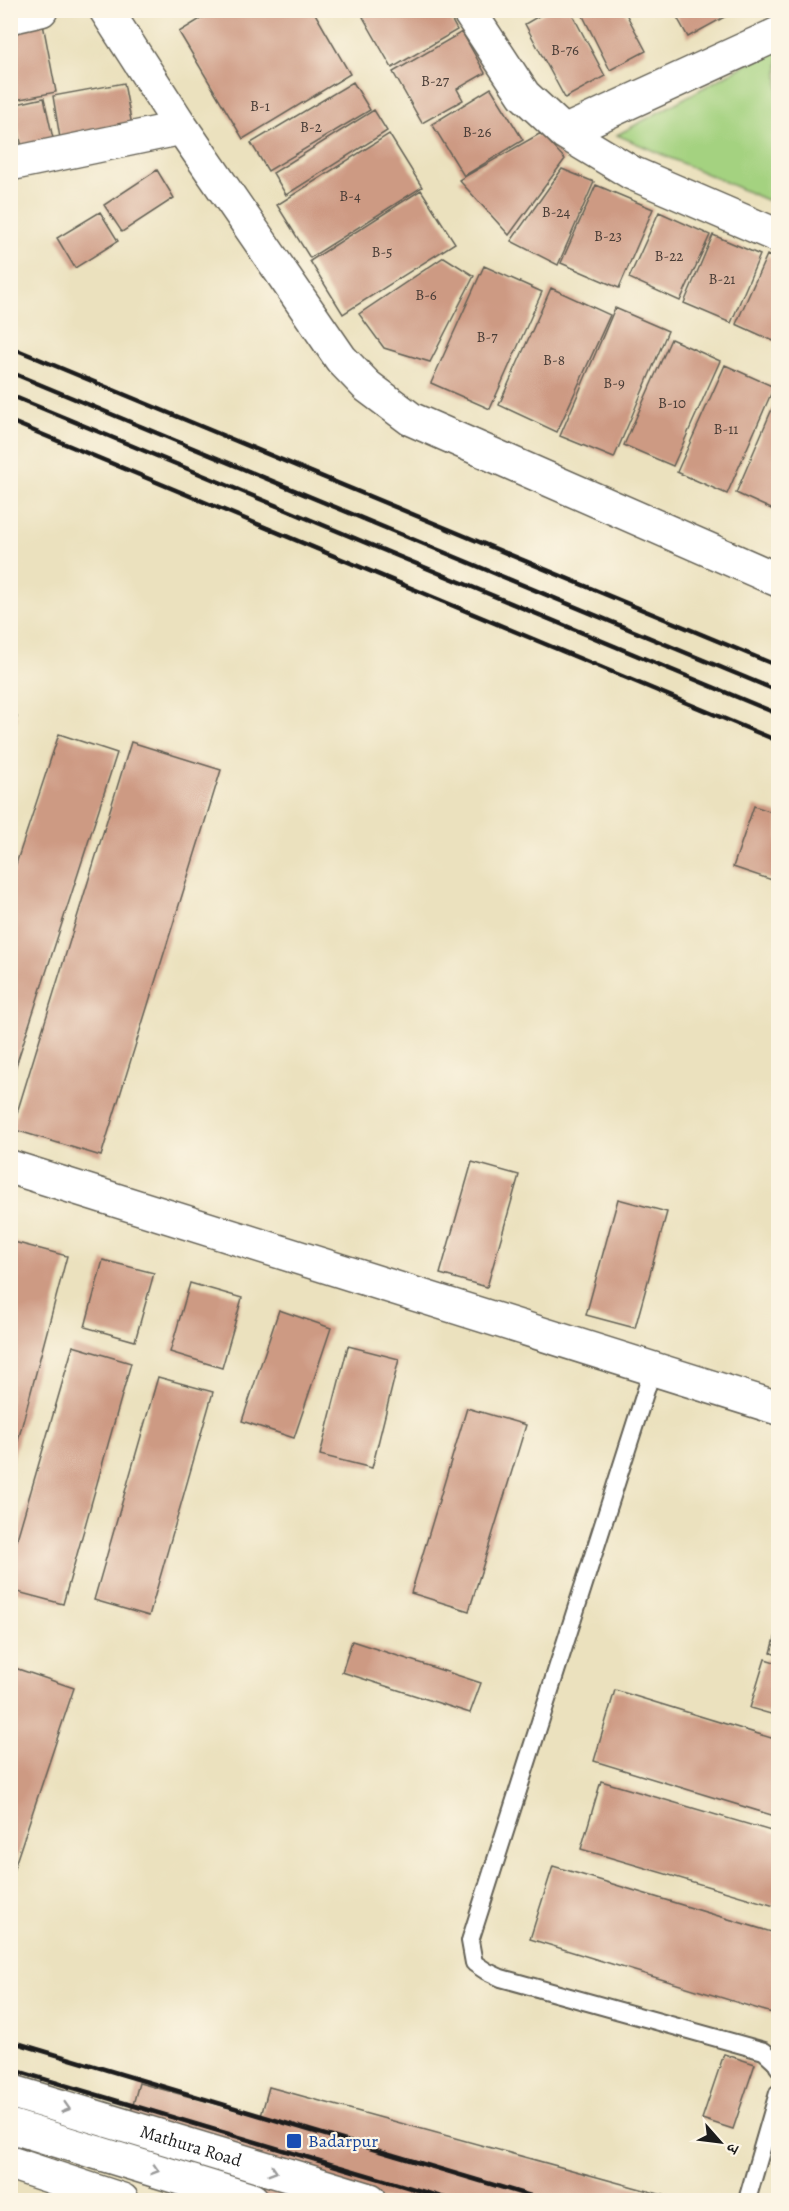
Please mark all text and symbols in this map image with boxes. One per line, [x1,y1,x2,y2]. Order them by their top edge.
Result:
house number: B-76 [551,40,579,60]
house number: B-27 [421,71,450,91]
house number: B-1 [250,96,270,116]
house number: B-2 [300,117,322,137]
house number: B-26 [463,122,491,142]
house number: B-4 [339,186,361,206]
house number: B-24 [542,202,570,222]
house number: B-23 [594,226,622,246]
house number: B-5 [371,242,393,262]
house number: B-22 [655,246,683,266]
house number: B-21 [709,269,735,289]
house number: B-6 [415,285,437,305]
house number: B-7 [477,327,498,347]
house number: B-8 [543,350,565,370]
house number: B-9 [603,373,625,393]
house number: B-10 [658,393,686,413]
house number: B-11 [714,419,738,439]
one-way arrow [61,2101,71,2113]
north arrow [690,2112,750,2172]
street label: Mathura Road [137,2119,245,2173]
place label: Badarpur [308,2129,378,2153]
marker: Badarpur [285,2132,303,2150]
text: उ [720,2139,744,2159]
one-way arrow [149,2163,160,2175]
one-way arrow [267,2164,278,2176]

